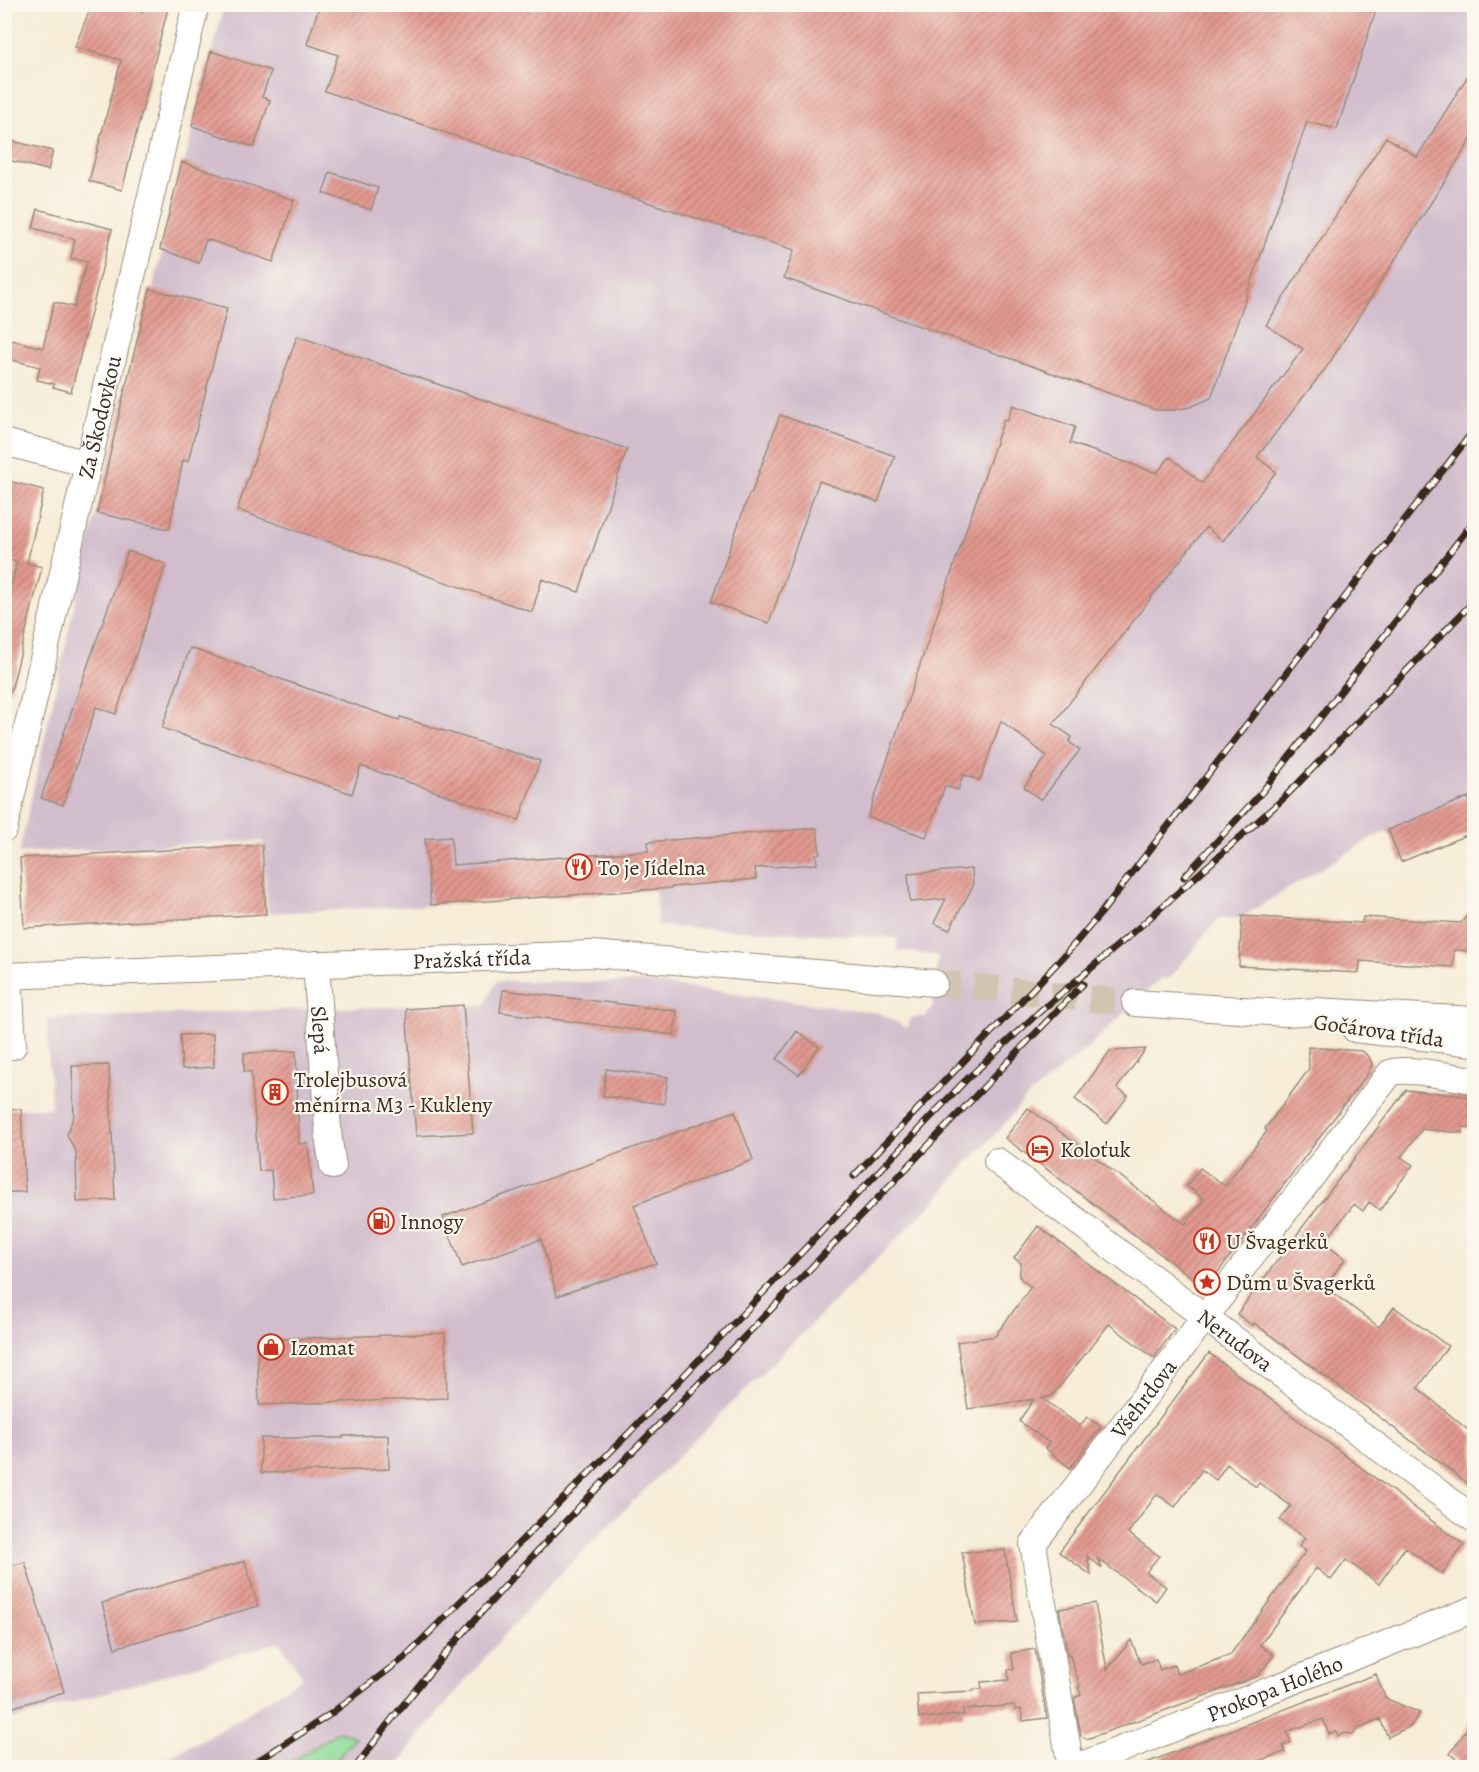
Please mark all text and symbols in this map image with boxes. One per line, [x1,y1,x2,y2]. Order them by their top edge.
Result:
street label: Za Škodovkou [71,352,129,482]
restaurant icon: To je Jídelna [564,852,594,882]
place label: To je Jídelna [598,853,707,883]
street label: Pražská třída [412,942,532,977]
street label: Slepá [303,1005,337,1056]
street label: Gočárova třída [1312,1007,1447,1055]
place label: Trolejbusová měnírna M3 - Kukleny [294,1065,493,1120]
building icon: Trolejbusová měnírna M3 - Kukleny [260,1077,290,1107]
hotel icon: Koloťuk [1025,1134,1055,1164]
place label: Koloťuk [1060,1135,1131,1165]
fuel station icon: Innogy [366,1206,396,1236]
place label: Innogy [400,1207,464,1237]
restaurant icon: U Švagerků [1192,1226,1222,1256]
place label: U Švagerků [1226,1227,1328,1257]
place icon: Dům u Švagerků [1192,1267,1222,1297]
place label: Dům u Švagerků [1226,1268,1375,1298]
street label: Nerudova [1191,1302,1279,1379]
shop icon: Izomat [256,1332,286,1362]
place label: Izomat [290,1333,355,1363]
street label: Všehrdova [1104,1352,1185,1446]
street label: Prokopa Holého [1203,1649,1348,1730]

